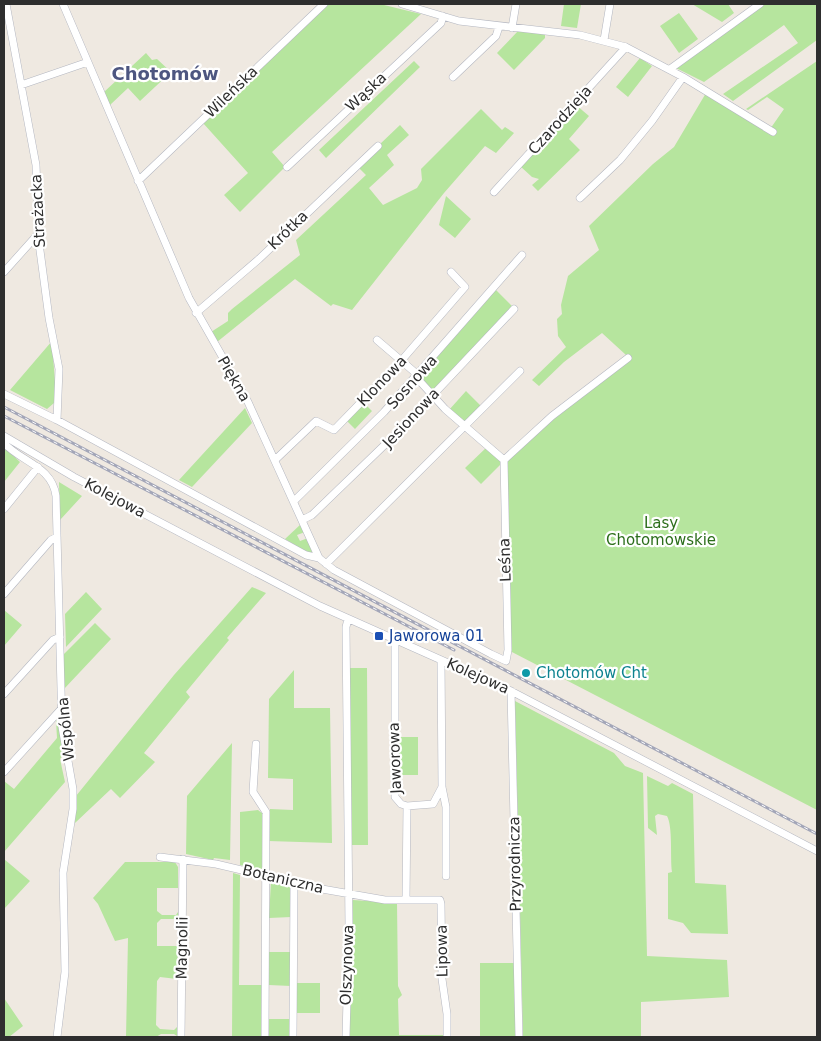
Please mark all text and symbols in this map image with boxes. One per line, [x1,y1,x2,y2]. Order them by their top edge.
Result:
street label: Wileńska [201,62,261,122]
district label: Chotomów [111,63,219,84]
street label: Wąska [342,69,390,115]
street label: Czarodzieja [524,82,596,158]
street label: Strażacka [27,174,49,248]
street label: Krótka [264,207,312,253]
street label: Sosnowa [383,351,441,413]
street label: Klonowa [354,352,410,410]
street label: Piękna [214,353,254,405]
street label: Jesionowa [378,384,443,452]
street label: Kolejowa [81,474,149,522]
park label: Lasy Chotomowskie [606,514,716,549]
street label: Leśna [495,538,515,582]
place label: Jaworowa 01 [388,627,484,645]
marker: Jaworowa 01 [373,630,385,642]
street label: Kolejowa [444,654,512,698]
place label: Chotomów Cht [536,664,647,682]
marker: Chotomów Cht [520,667,532,679]
street label: Wspólna [54,696,78,762]
street label: Jaworowa [385,722,405,795]
street label: Przyrodnicza [505,816,525,912]
street label: Botaniczna [241,861,325,897]
street label: Magnolii [172,916,192,980]
street label: Olszynowa [337,924,357,1006]
street label: Lipowa [433,925,451,977]

